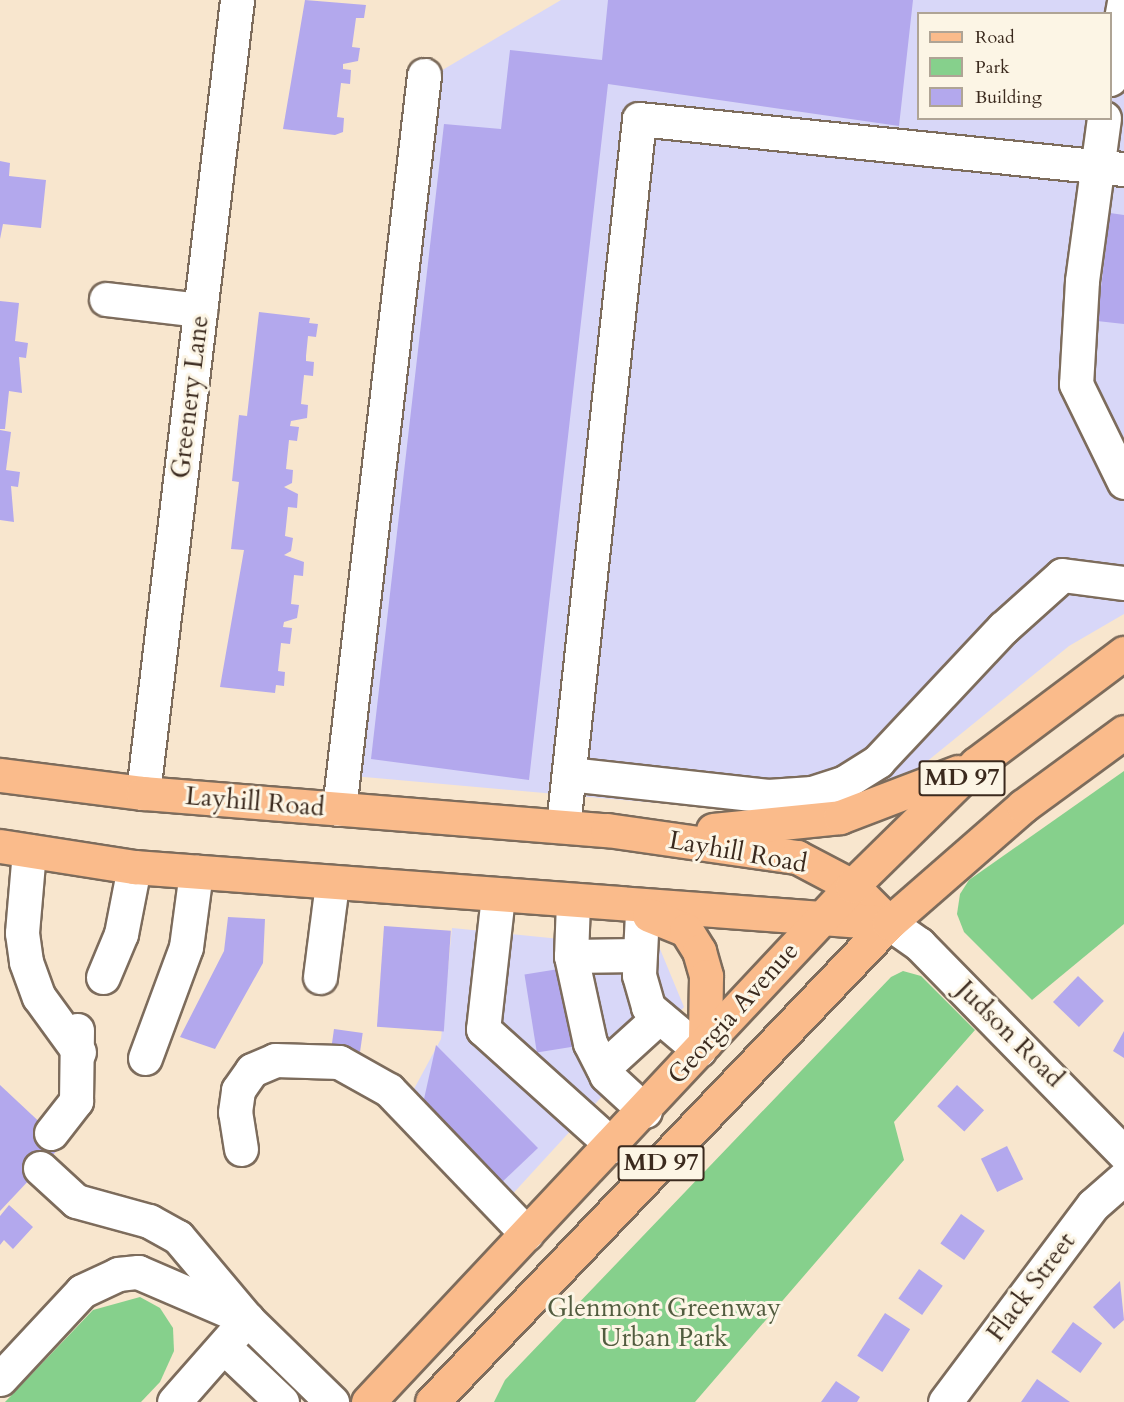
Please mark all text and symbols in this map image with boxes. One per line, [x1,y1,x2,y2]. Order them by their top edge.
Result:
legend [917,12,1112,120]
text: Road [975,25,1015,50]
text: Park [975,55,1010,80]
text: Building [975,85,1042,110]
street label: Greenery Lane [165,314,215,480]
road number: MD 97 [918,757,1006,799]
street label: Layhill Road [184,780,326,824]
street label: Layhill Road [667,825,809,879]
street label: Georgia Avenue [661,936,805,1090]
street label: Judson Road [950,974,1070,1094]
road number: MD 97 [618,1142,704,1184]
street label: Flack Street [980,1227,1082,1347]
park label: Glenmont Greenway Urban Park [547,1292,781,1354]

